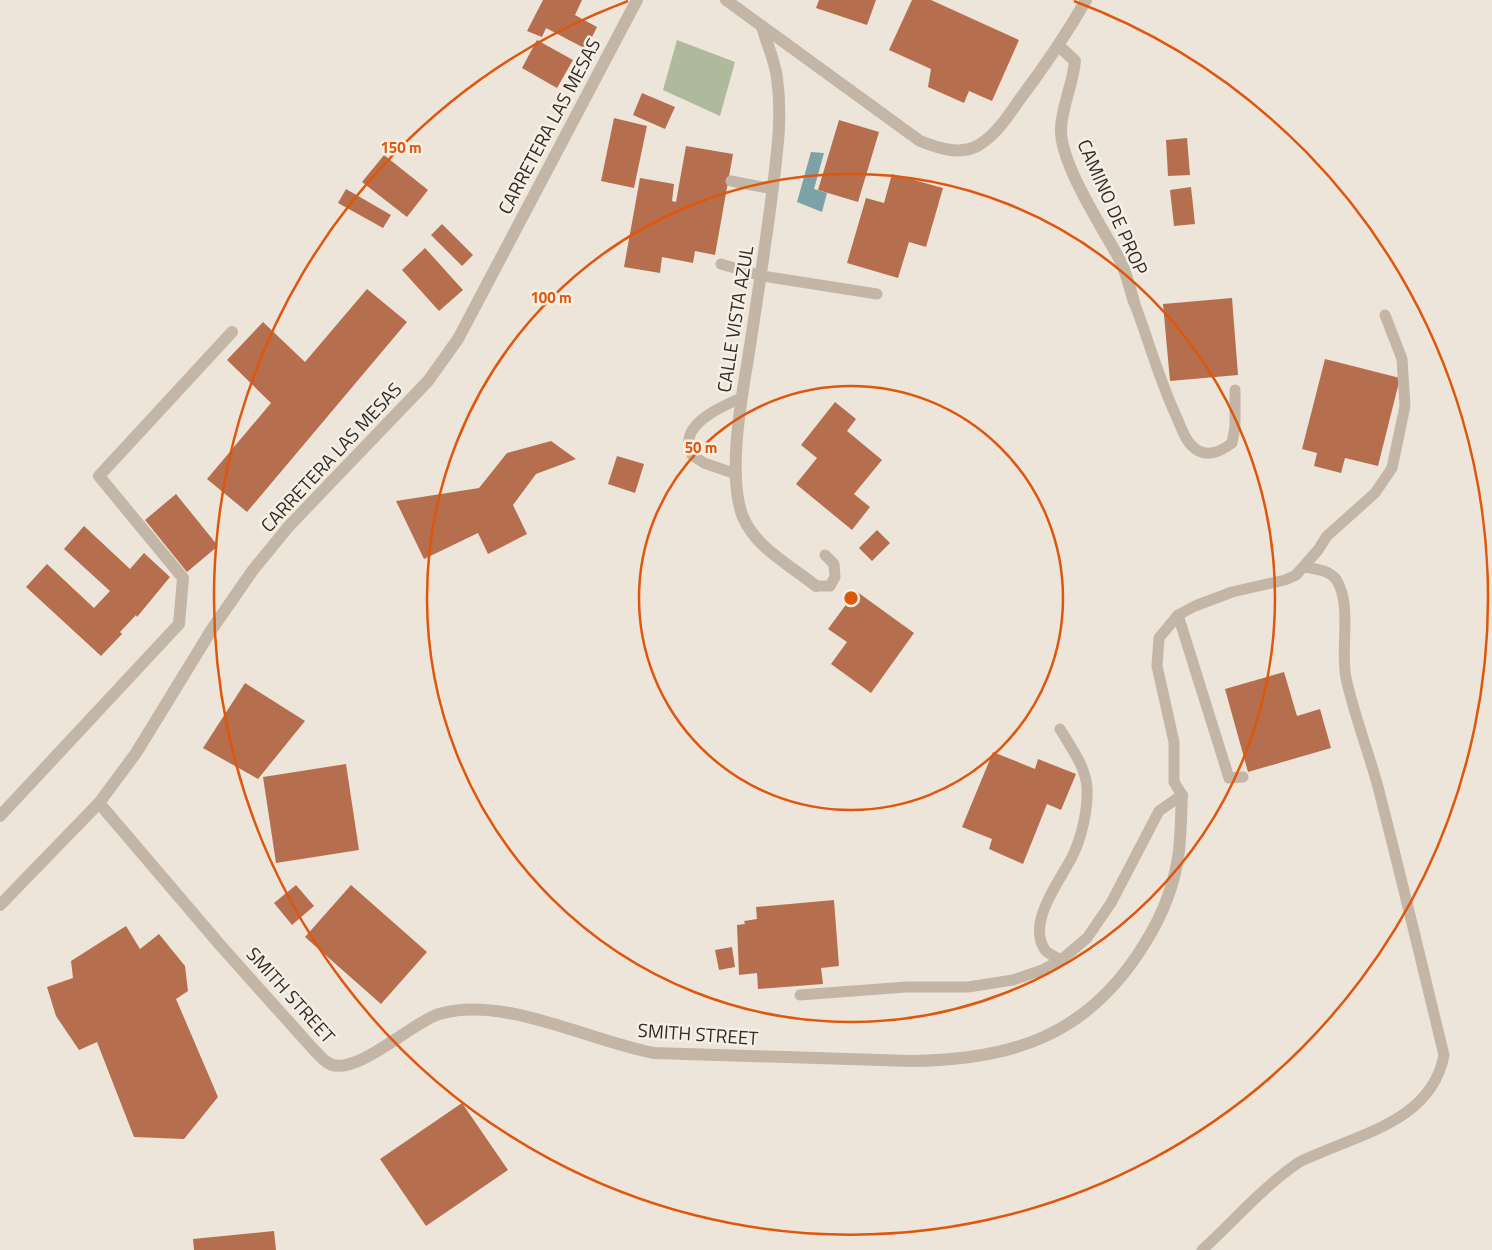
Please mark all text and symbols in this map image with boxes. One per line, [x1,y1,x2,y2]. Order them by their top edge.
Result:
street label: CARRETERA LAS MESAS [490,32,607,219]
street label: CAMINO DE PROP [1071,134,1156,279]
text: 150 m [380,136,422,159]
street label: CALLE VISTA AZUL [709,244,760,394]
text: 100 m [530,286,572,309]
street label: CARRETERA LAS MESAS [253,375,408,538]
text: 50 m [685,436,717,459]
centre of rings [842,589,860,607]
street label: SMITH STREET [240,940,343,1049]
street label: SMITH STREET [637,1015,759,1052]

